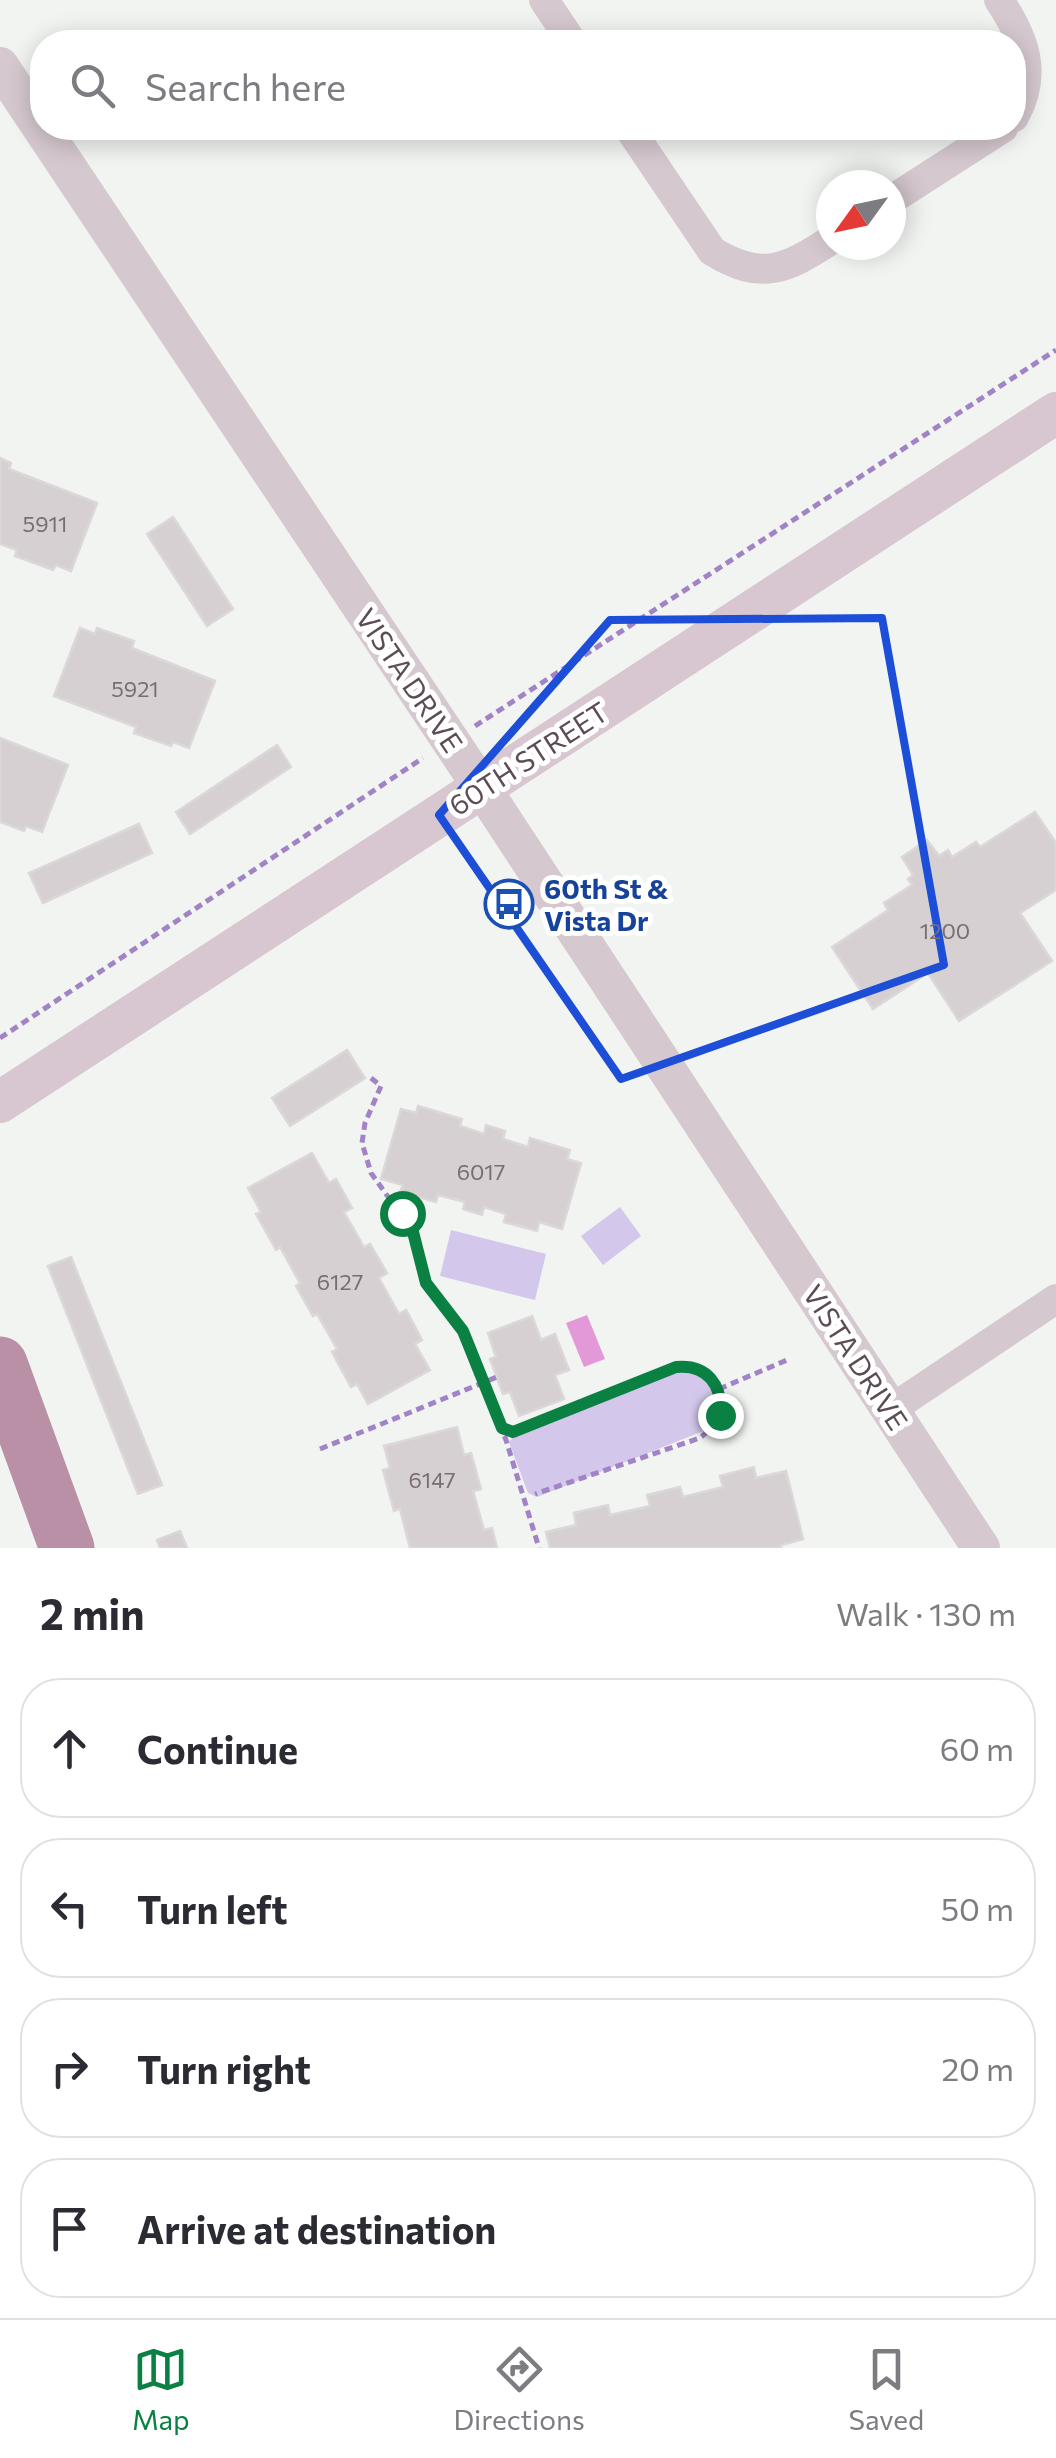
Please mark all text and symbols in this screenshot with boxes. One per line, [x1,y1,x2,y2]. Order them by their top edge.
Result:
search box [30,30,1026,140]
icon: search [65,58,120,113]
text: Search here [145,62,346,109]
north arrow [816,170,906,260]
house number: 5911 [23,510,67,537]
street label: VISTA DRIVE [349,602,471,758]
house number: 5921 [111,675,159,702]
street label: 60TH STREET [442,694,614,822]
place label: 60th St & Vista Dr [544,871,669,937]
bus stop icon: 60th St & Vista Dr [483,878,535,930]
house number: 1200 [920,917,970,944]
house number: 6017 [457,1158,505,1185]
route start [380,1191,426,1237]
house number: 6127 [317,1268,363,1295]
street label: VISTA DRIVE [796,1278,916,1436]
route end [698,1393,744,1439]
house number: 6147 [408,1466,456,1493]
text: 2 min [40,1587,145,1639]
text: Walk · 130 m [836,1593,1016,1633]
icon: ahead [42,1721,97,1776]
text: Continue [137,1725,298,1772]
text: 60 m [940,1728,1014,1768]
icon: left [42,1881,97,1936]
text: Turn left [137,1885,288,1932]
text: 50 m [941,1888,1014,1928]
icon: right [42,2041,97,2096]
text: Turn right [137,2045,311,2092]
text: 20 m [941,2048,1014,2088]
icon: arrive [42,2201,97,2256]
text: Arrive at destination [137,2205,496,2252]
tab: Map [132,2342,190,2436]
tab: Directions [453,2342,585,2436]
tab: Saved [849,2342,924,2436]

